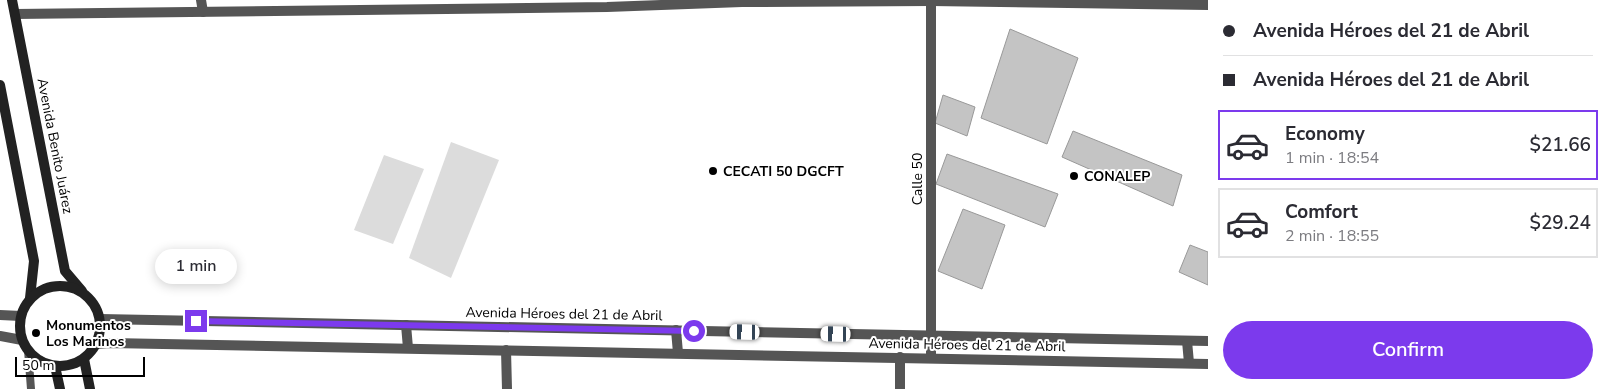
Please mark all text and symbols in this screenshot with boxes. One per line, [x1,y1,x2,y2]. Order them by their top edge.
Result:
text: Avenida Héroes del 21 de Abril [1253,18,1529,44]
text: Avenida Héroes del 21 de Abril [1253,67,1529,93]
street label: Avenida Benito Juárez [33,77,78,216]
text: Economy [1285,121,1365,147]
icon: car [1225,123,1270,168]
text: $21.66 [1529,132,1591,158]
text: 1 min · 18:54 [1285,147,1379,169]
street label: Calle 50 [908,153,927,205]
place label: CECATI 50 DGCFT [723,162,844,181]
marker: CECATI 50 DGCFT [707,165,719,177]
place label: CONALEP [1084,167,1150,186]
marker: CONALEP [1068,170,1080,182]
text: Comfort [1285,199,1358,225]
icon: car [1225,201,1270,246]
text: $29.24 [1529,210,1591,236]
text: 2 min · 18:55 [1285,225,1379,247]
callout: 1 min [155,248,237,284]
text: 1 min [176,255,216,277]
street label: Avenida Héroes del 21 de Abril [465,303,664,325]
route end [185,310,207,332]
place label: Monumentos Los Marinos [46,316,131,351]
route start [683,320,705,342]
button: Confirm [1223,321,1593,379]
car [729,324,760,340]
car [820,326,851,342]
marker: Monumentos Los Marinos [30,327,42,339]
street label: Avenida Héroes del 21 de Abril [868,334,1067,356]
scale bar [15,354,145,377]
text: 50 m [22,356,54,375]

